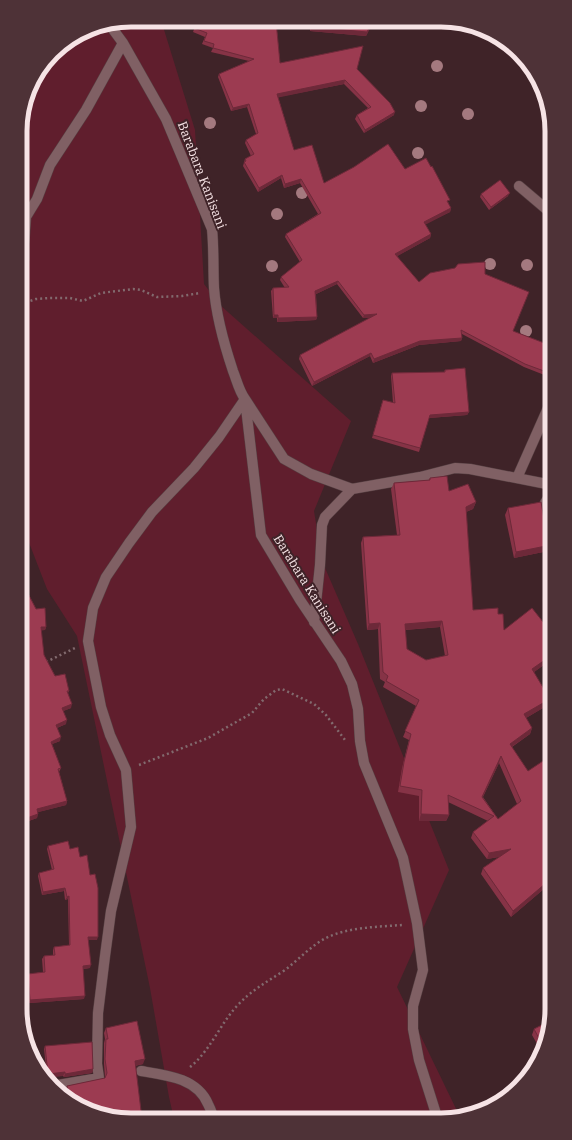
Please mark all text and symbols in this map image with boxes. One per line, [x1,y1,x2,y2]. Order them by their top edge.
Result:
street label: Barabara Kanisani [174,119,230,231]
street label: Barabara Kanisani [270,531,344,637]

